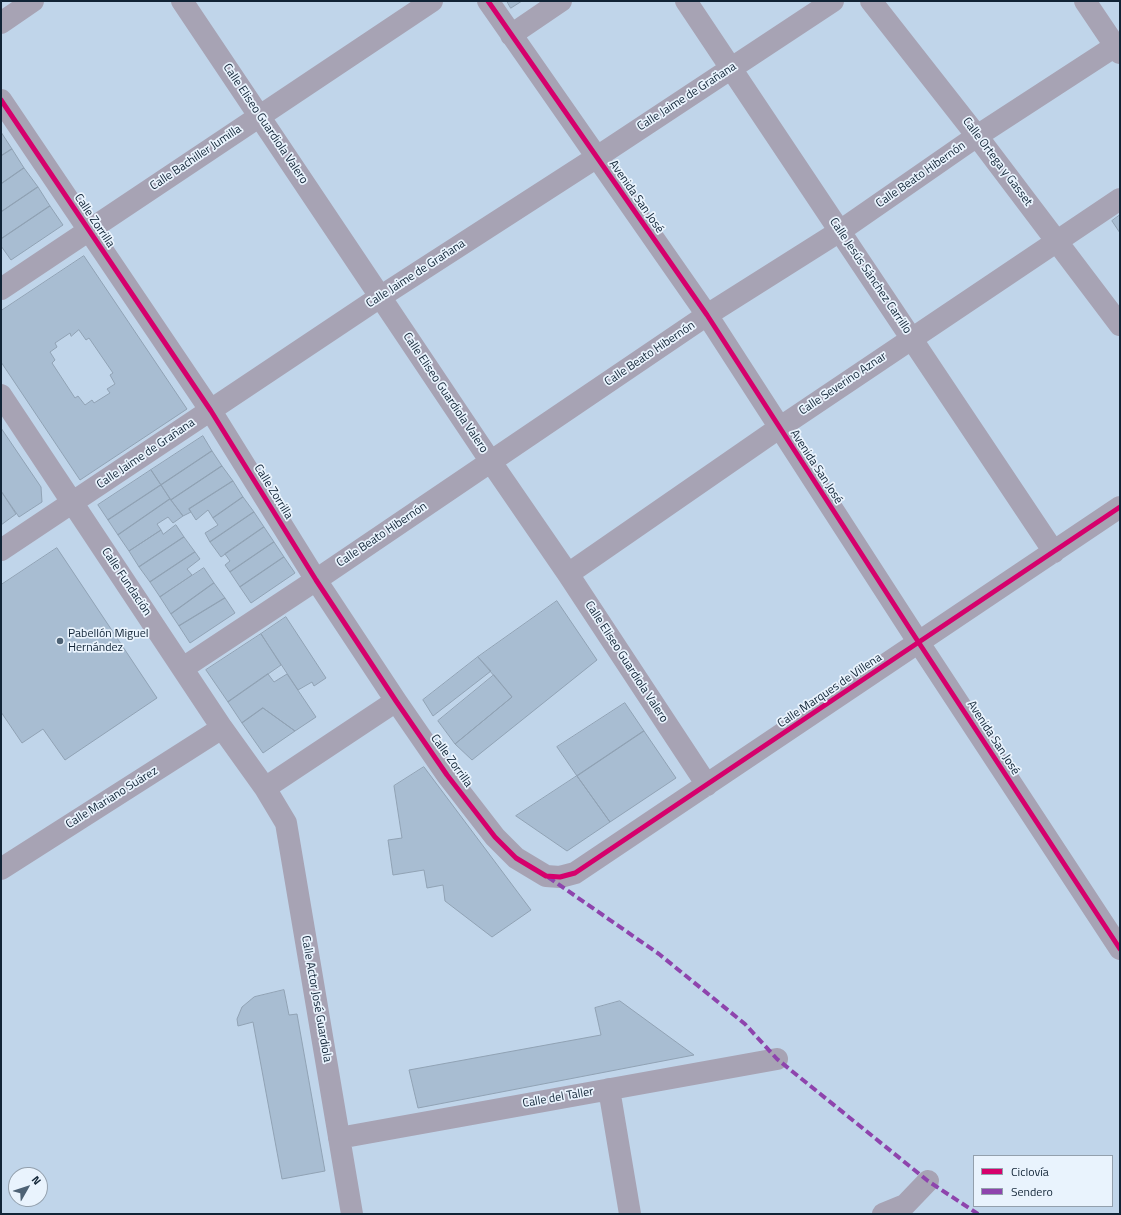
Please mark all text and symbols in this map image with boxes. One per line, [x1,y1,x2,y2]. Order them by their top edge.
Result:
street label: Calle Jaime de Grañana [635,60,739,134]
street label: Calle Eliseo Guardiola Valero [219,61,311,187]
street label: Calle Ortega y Gasset [959,115,1035,209]
street label: Calle Bachiller Jumilla [148,122,244,194]
street label: Calle Beato Hibernón [873,139,969,211]
street label: Avenida San José [606,158,666,236]
street label: Calle Zorrilla [71,191,117,251]
street label: Calle Jesús Sánchez Carrillo [826,215,914,337]
street label: Calle Jaime de Grañana [364,237,468,311]
street label: Calle Beato Hibernón [602,318,698,390]
street label: Calle Eliseo Guardiola Valero [399,330,491,456]
street label: Calle Severino Aznar [797,349,889,419]
street label: Calle Jaime de Grañana [94,416,198,492]
street label: Avenida San José [787,427,845,507]
street label: Calle Zorrilla [250,462,296,522]
street label: Calle Beato Hibernón [334,499,430,571]
street label: Calle Fundación [98,545,154,619]
street label: Calle Eliseo Guardiola Valero [581,599,671,725]
place label: Pabellón Miguel Hernández [68,627,148,655]
marker: Pabellón Miguel Hernández [55,636,65,646]
street label: Calle Marques de Villena [775,651,885,731]
street label: Avenida San José [964,698,1022,778]
street label: Calle Zorrilla [427,732,475,790]
street label: Calle Mariano Suárez [63,764,161,832]
street label: Calle Actor José Guardiola [298,935,334,1063]
street label: Calle del Taller [521,1085,595,1111]
legend [973,1155,1113,1207]
text: Ciclovía [1011,1162,1049,1181]
north arrow [8,1167,48,1207]
text: N [28,1172,45,1188]
text: Sendero [1011,1182,1053,1201]

